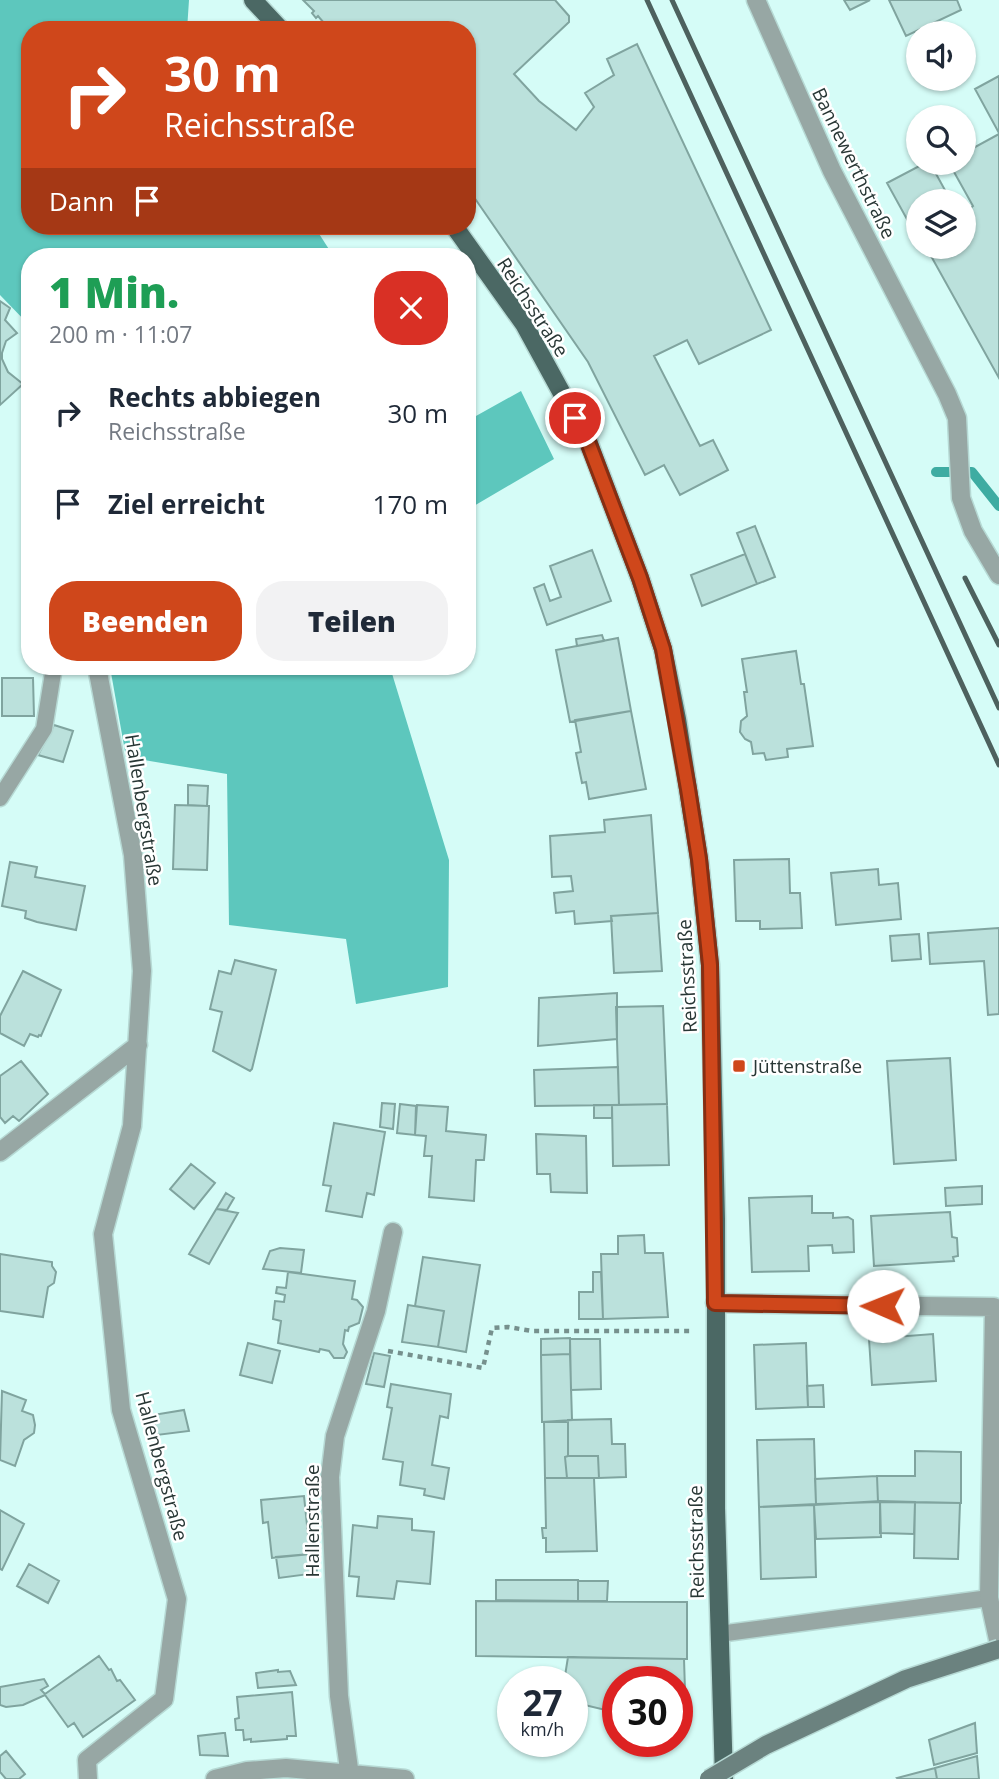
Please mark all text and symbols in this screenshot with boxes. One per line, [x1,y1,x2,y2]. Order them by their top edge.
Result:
map controls [906,21,976,259]
button: sound [906,21,976,91]
text: 30 m [164,40,281,106]
icon: right [49,49,140,140]
street label: Bannewerthstraße [806,83,902,243]
text: Reichsstraße [164,103,355,146]
button: search [906,105,976,175]
icon: arrive [128,182,166,220]
text: Dann [49,183,114,219]
button: layers [906,189,976,259]
street label: Reichsstraße [491,252,575,362]
text: 1 Min. [49,263,179,320]
button: close [374,271,448,345]
text: 200 m · 11:07 [49,318,192,350]
text: Rechts abbiegen [108,379,321,415]
pin [545,388,605,448]
icon: right [49,394,87,432]
text: 30 m [387,395,448,431]
icon: arrive [556,399,594,437]
text: Reichsstraße [108,415,246,447]
icon: arrive [49,485,87,523]
text: Ziel erreicht [108,486,265,522]
text: 170 m [373,486,448,522]
button: Beenden [49,581,242,661]
button: Teilen [256,581,448,661]
street label: Hallenbergstraße [119,732,169,888]
street label: Reichsstraße [671,919,703,1033]
place label: Jüttenstraße [751,1053,862,1079]
marker: Jüttenstraße [731,1058,747,1074]
position arrow [846,1269,920,1343]
street label: Hallenbergstraße [130,1388,194,1544]
street label: Hallenstraße [299,1464,325,1578]
street label: Reichsstraße [682,1485,710,1599]
speed limit sign: 30 [602,1666,693,1757]
text: 27 [522,1679,563,1726]
text: km/h [521,1717,564,1741]

